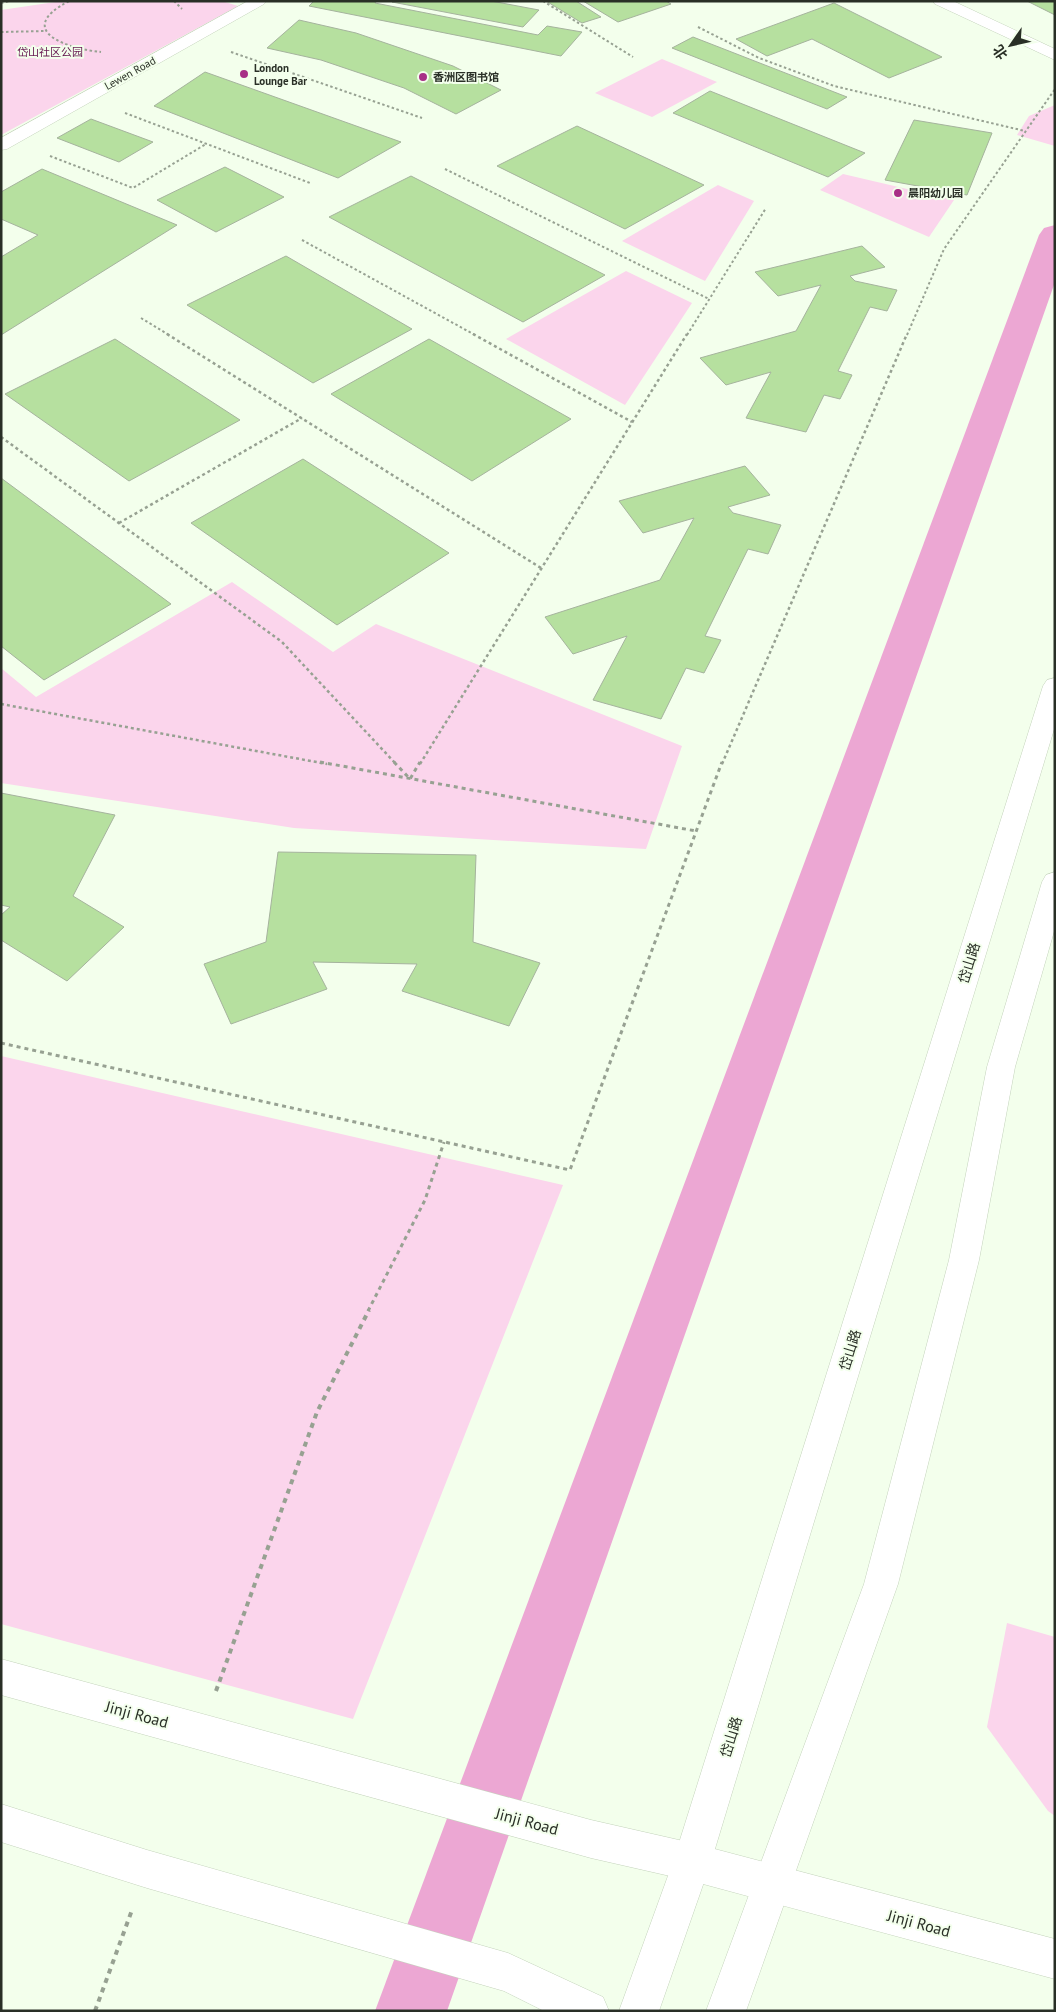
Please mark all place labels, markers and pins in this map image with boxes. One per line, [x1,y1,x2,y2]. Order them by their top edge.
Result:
place label: London Lounge Bar [254,61,307,88]
marker: London Lounge Bar [238,68,250,80]
place label: 香洲区图书馆 [433,70,499,84]
marker: 香洲区图书馆 [417,71,429,83]
place label: 晨阳幼儿园 [908,186,963,200]
marker: 晨阳幼儿园 [892,187,904,199]

